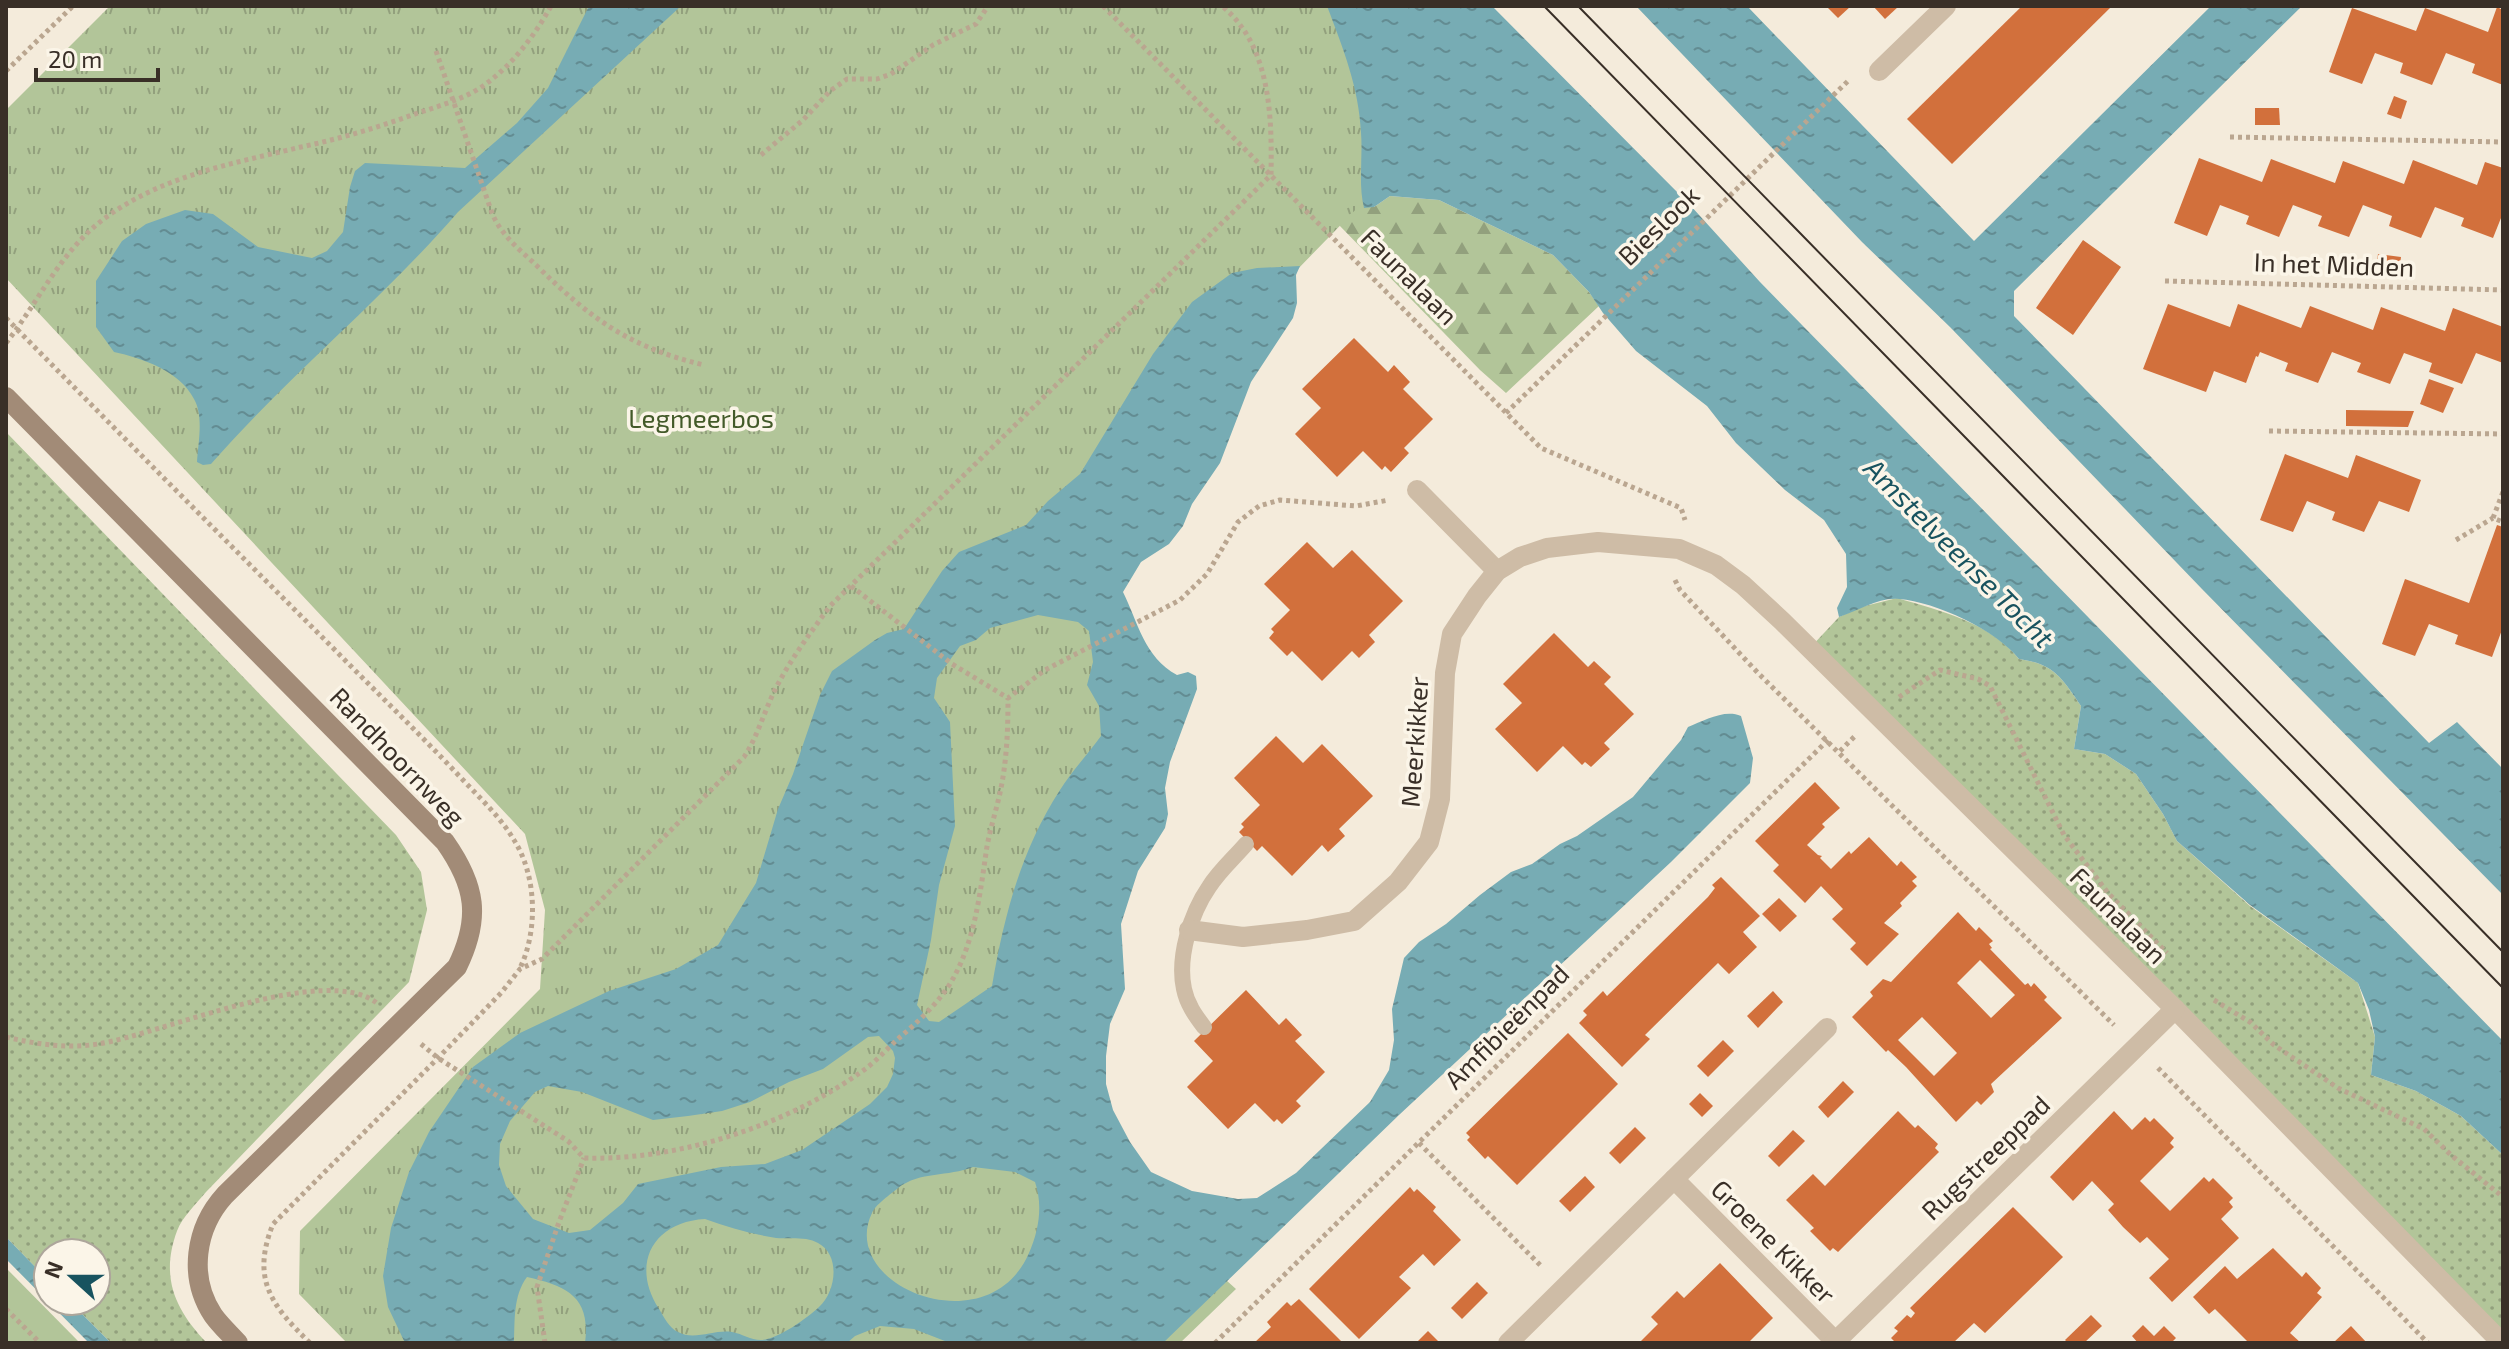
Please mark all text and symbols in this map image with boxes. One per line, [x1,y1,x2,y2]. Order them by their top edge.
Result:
scale bar [36,32,158,82]
text: 20 m [48,44,102,73]
street label: Bieslook [1611,179,1705,271]
street label: Faunalaan [1356,221,1465,330]
street label: In het Midden [2253,245,2415,282]
park label: Legmeerbos [628,402,774,433]
water label: Amstelveense Tocht [1857,450,2062,655]
street label: Meerkikker [1393,675,1434,808]
street label: Randhoornweg [324,680,472,832]
street label: Faunalaan [2065,860,2174,969]
street label: Amfibieënpad [1437,957,1575,1095]
street label: Rugstreeppad [1915,1088,2055,1226]
street label: Groene Kikker [1706,1173,1842,1309]
north arrow [32,1237,112,1317]
text: N [37,1257,67,1282]

